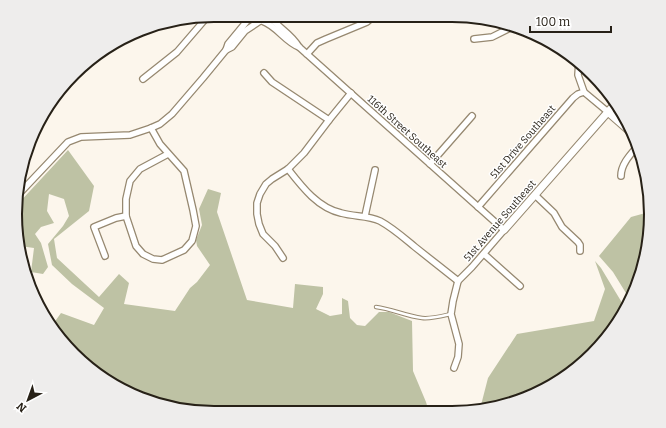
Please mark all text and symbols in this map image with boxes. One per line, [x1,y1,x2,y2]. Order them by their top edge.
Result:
scale bar [530,8,611,34]
text: 100 m [536,15,571,29]
street label: 116th Street Southeast [365,93,450,171]
street label: 51st Drive Southeast [488,103,558,181]
street label: 51st Avenue Southeast [461,178,539,264]
north arrow [8,380,48,420]
text: N [14,399,29,415]

